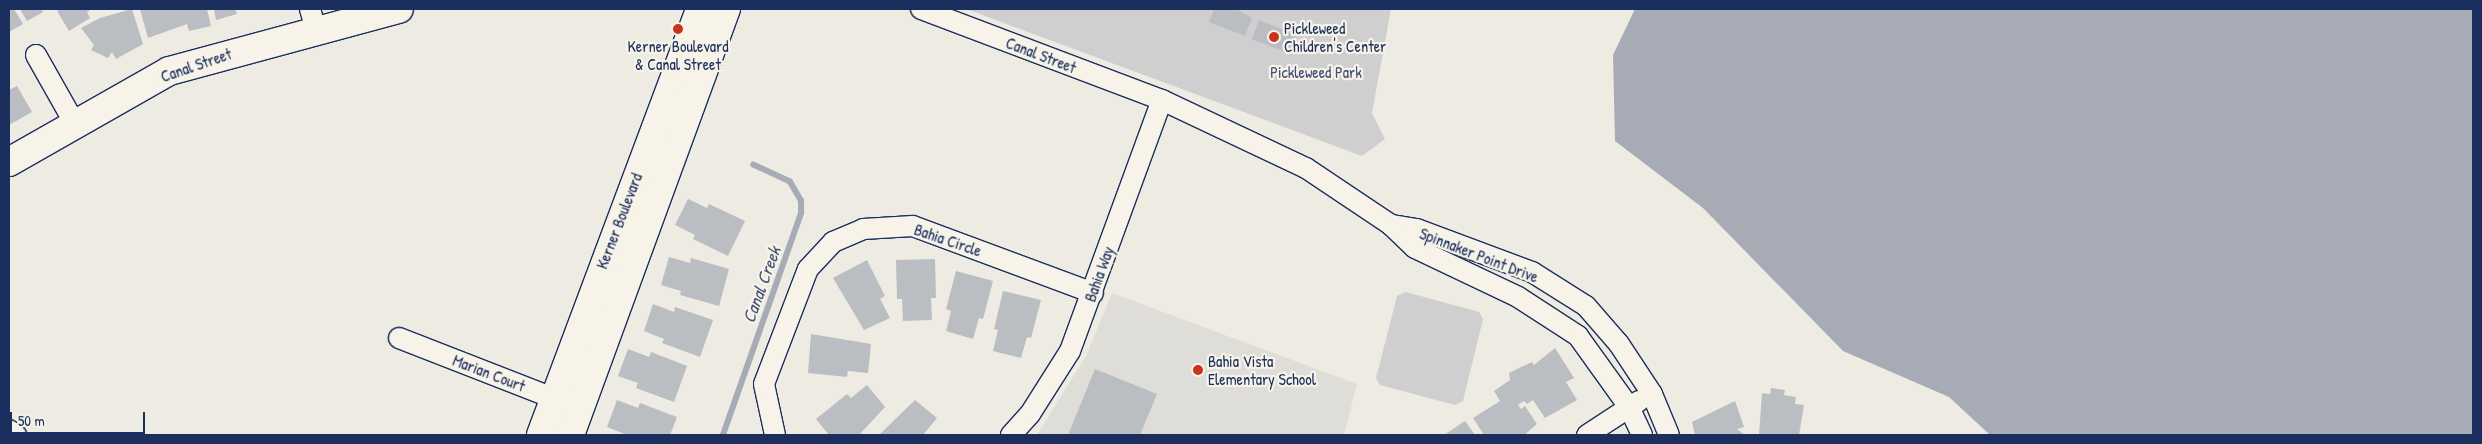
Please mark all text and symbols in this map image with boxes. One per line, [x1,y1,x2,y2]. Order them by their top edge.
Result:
place label: Pickleweed Children's Center [1284,18,1386,56]
marker: Kerner Boulevard & Canal Street [672,23,684,35]
marker: Pickleweed Children's Center [1268,31,1280,43]
street label: Canal Street [1003,33,1079,77]
place label: Kerner Boulevard & Canal Street [628,36,728,74]
street label: Canal Street [158,44,234,86]
park label: Pickleweed Park [1270,62,1362,82]
street label: Kerner Boulevard [592,170,646,272]
street label: Bahia Circle [912,220,984,260]
street label: Spinnaker Point Drive [1417,224,1541,286]
water label: Canal Creek [738,244,786,326]
street label: Bahia Way [1080,244,1118,304]
street label: Marian Court [450,350,528,396]
place label: Bahia Vista Elementary School [1208,351,1316,389]
marker: Bahia Vista Elementary School [1192,364,1204,376]
scale bar [12,402,148,434]
text: 50 m [18,410,45,431]

